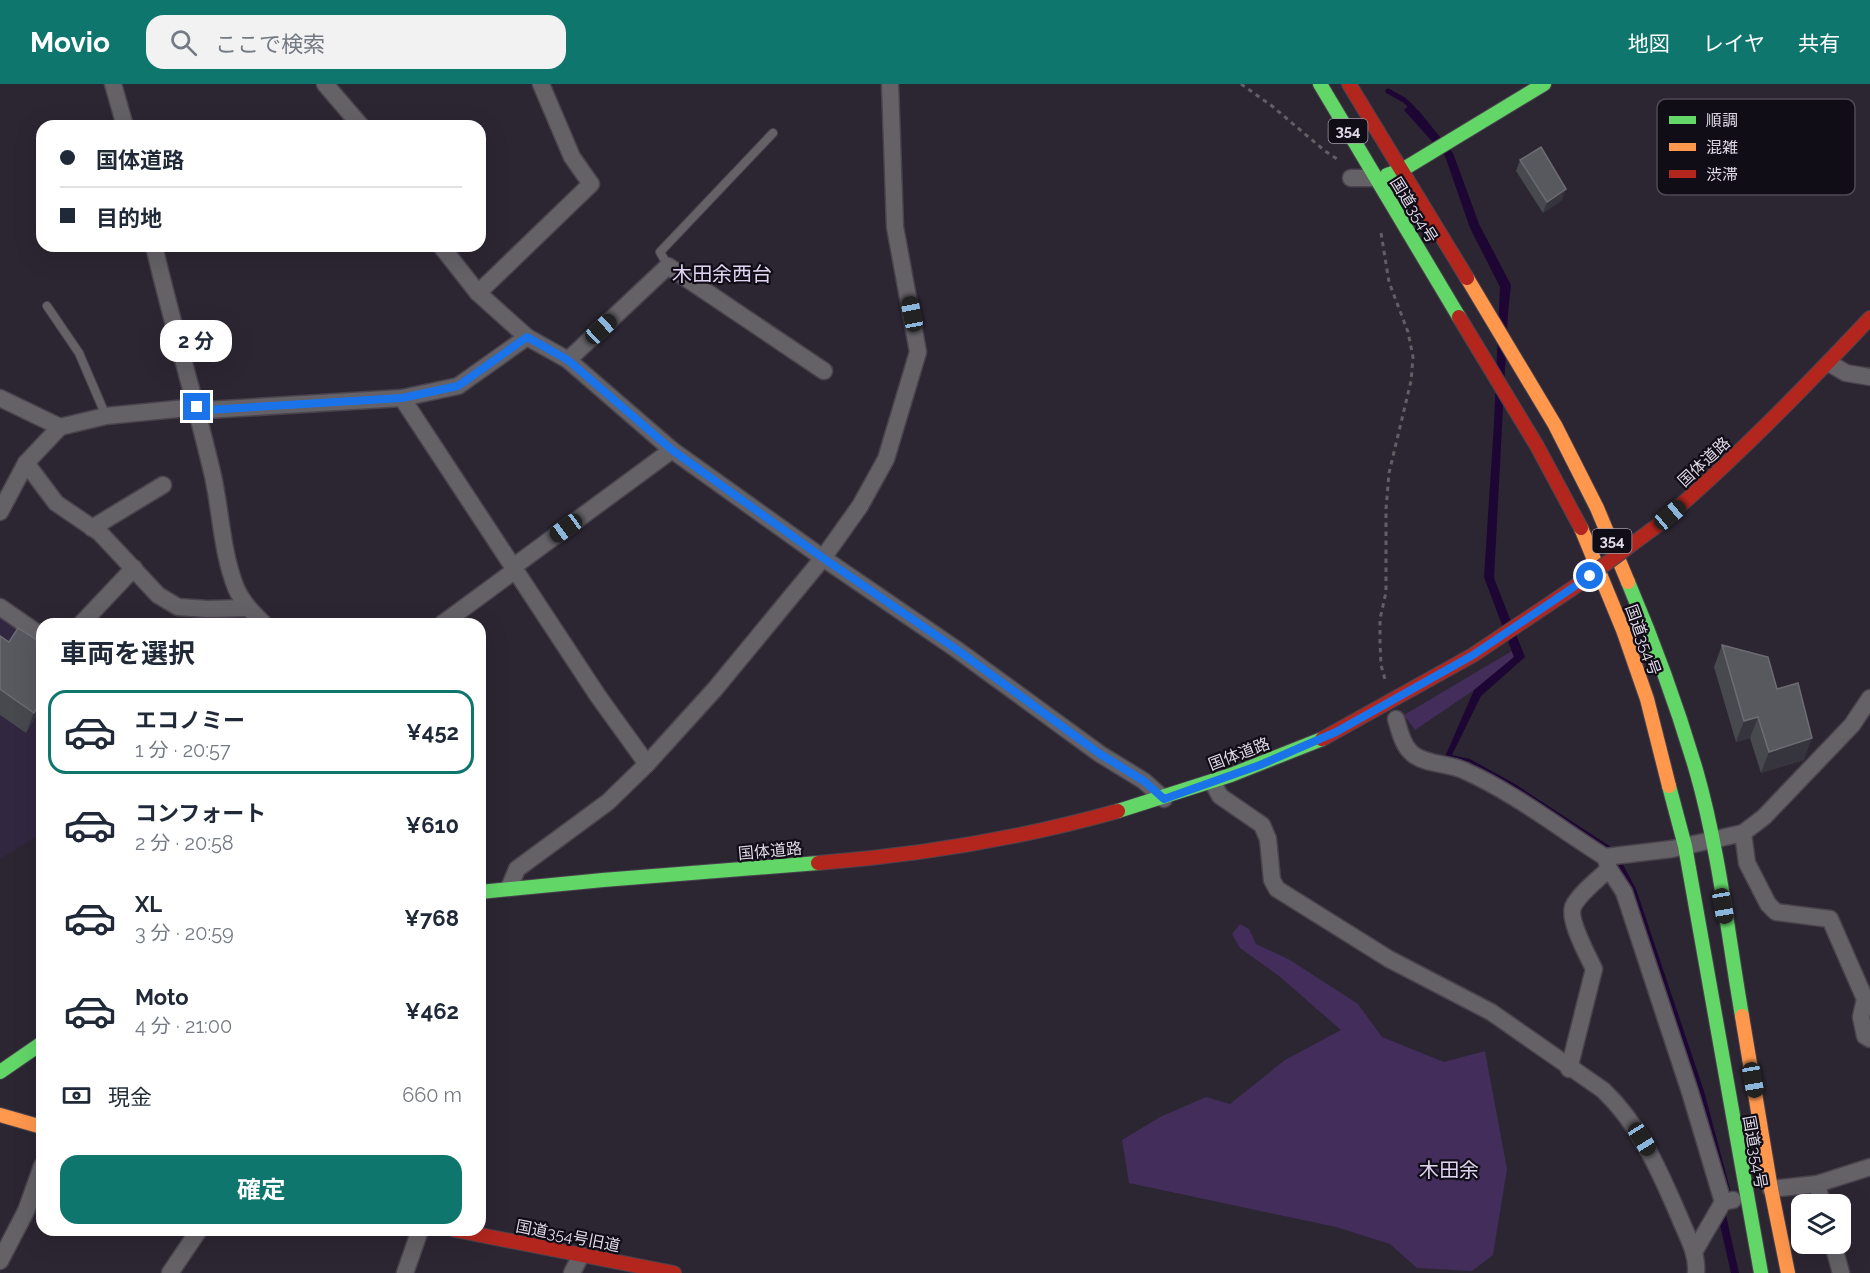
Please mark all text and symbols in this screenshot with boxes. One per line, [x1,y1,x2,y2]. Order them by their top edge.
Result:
search box [146,15,566,69]
text: Movio [30,26,110,59]
icon: search [167,26,200,59]
text: ここで検索 [215,31,325,57]
text: 地図 [1628,31,1670,56]
text: レイヤ [1703,31,1765,56]
text: 共有 [1798,31,1840,56]
legend [1657,99,1855,195]
text: 順調 [1706,111,1738,130]
road number: 354 [1328,119,1368,143]
text: 混雑 [1706,138,1738,157]
text: 国体道路 [96,147,184,173]
text: 渋滞 [1706,165,1738,184]
street label: 国道354号 [1386,174,1442,246]
text: 目的地 [96,205,162,231]
district label: 木田余西台 [672,262,772,286]
car [900,295,924,333]
car [582,310,620,348]
callout: 2 分 [161,320,233,362]
text: 2 分 [178,329,214,353]
route end [183,393,210,420]
street label: 国体道路 [1674,433,1734,491]
car [1650,497,1690,533]
car [546,510,586,546]
road number: 354 [1592,529,1632,553]
route start [1576,562,1603,589]
street label: 国道354号 [1621,602,1665,678]
text: 車両を選択 [60,638,195,669]
icon: car [63,705,117,759]
text: エコノミー [135,707,245,733]
text: ¥452 [406,719,459,745]
street label: 国体道路 [1206,734,1272,774]
text: 1 分 · 20:57 [135,738,231,762]
icon: car [63,798,117,852]
text: コンフォート [135,800,266,826]
text: ¥610 [406,812,459,838]
text: 2 分 · 20:58 [135,831,234,855]
street label: 国体道路 [737,839,803,863]
car [1711,887,1735,925]
icon: car [63,891,117,945]
text: XL [135,891,162,917]
text: ¥768 [404,905,459,931]
text: 3 分 · 20:59 [135,921,234,945]
icon: car [63,984,117,1038]
text: Moto [135,984,189,1010]
text: ¥462 [405,998,459,1024]
text: 4 分 · 21:00 [135,1014,232,1038]
car [1741,1061,1765,1099]
icon: cash [60,1079,93,1112]
text: 660 m [402,1083,462,1107]
text: 現金 [108,1084,152,1110]
street label: 国道354号 [1739,1114,1771,1190]
car [1625,1119,1659,1159]
button: 確定 [60,1155,462,1224]
district label: 木田余 [1419,1158,1479,1182]
map controls [1791,1194,1851,1254]
button: layers [1791,1194,1851,1254]
street label: 国道354号旧道 [514,1217,622,1255]

